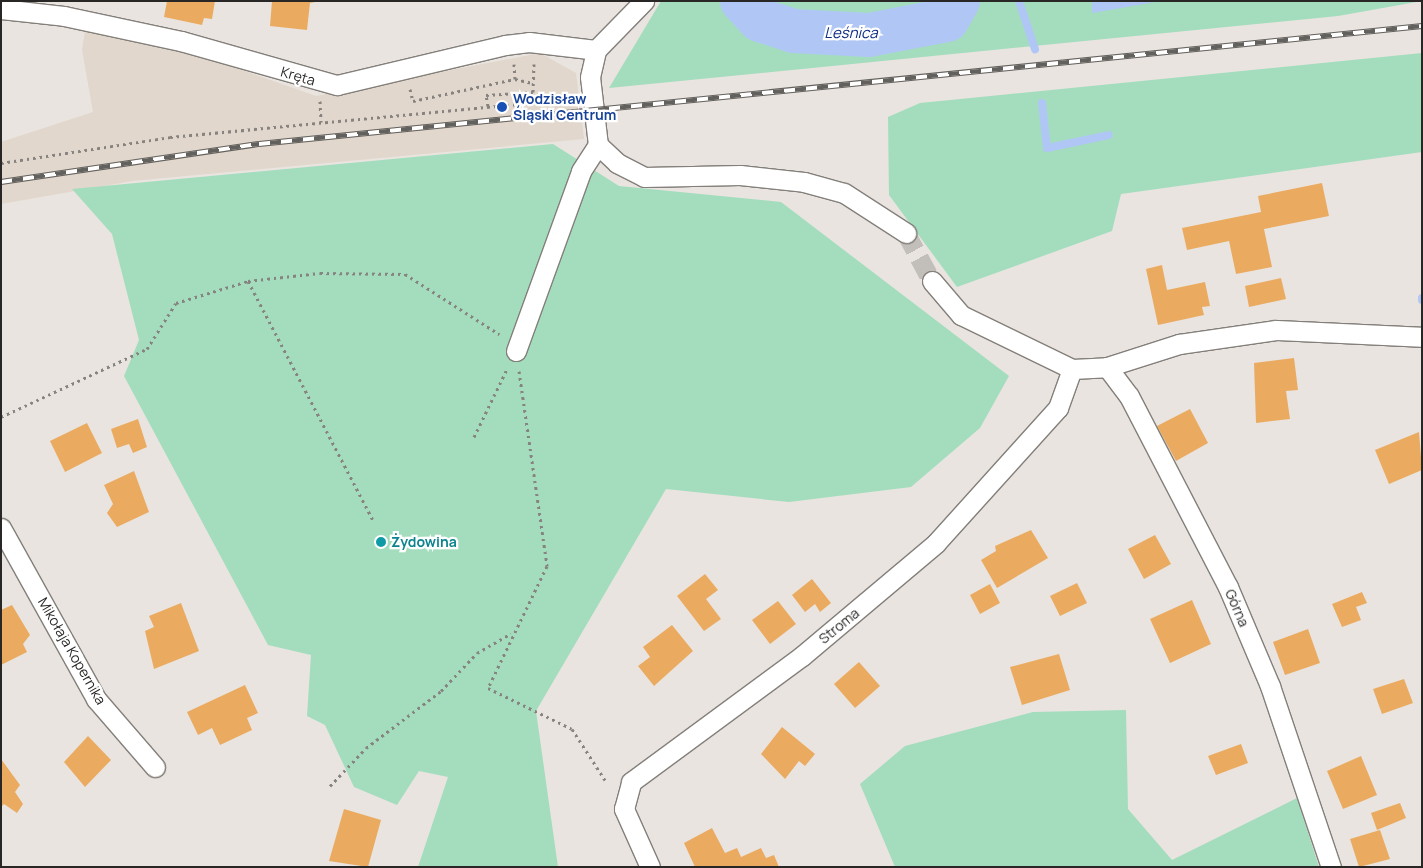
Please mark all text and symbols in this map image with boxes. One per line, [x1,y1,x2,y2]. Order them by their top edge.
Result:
water label: Leśnica [824,24,878,42]
street label: Kręta [279,63,317,89]
place label: Wodzisław Śląski Centrum [513,91,616,124]
marker: Wodzisław Śląski Centrum [495,100,509,114]
place label: Żydowina [391,534,457,550]
marker: Żydowina [375,536,387,548]
street label: Górna [1222,587,1252,629]
street label: Mikołaja Kopernika [35,594,109,708]
street label: Stroma [815,605,863,647]

